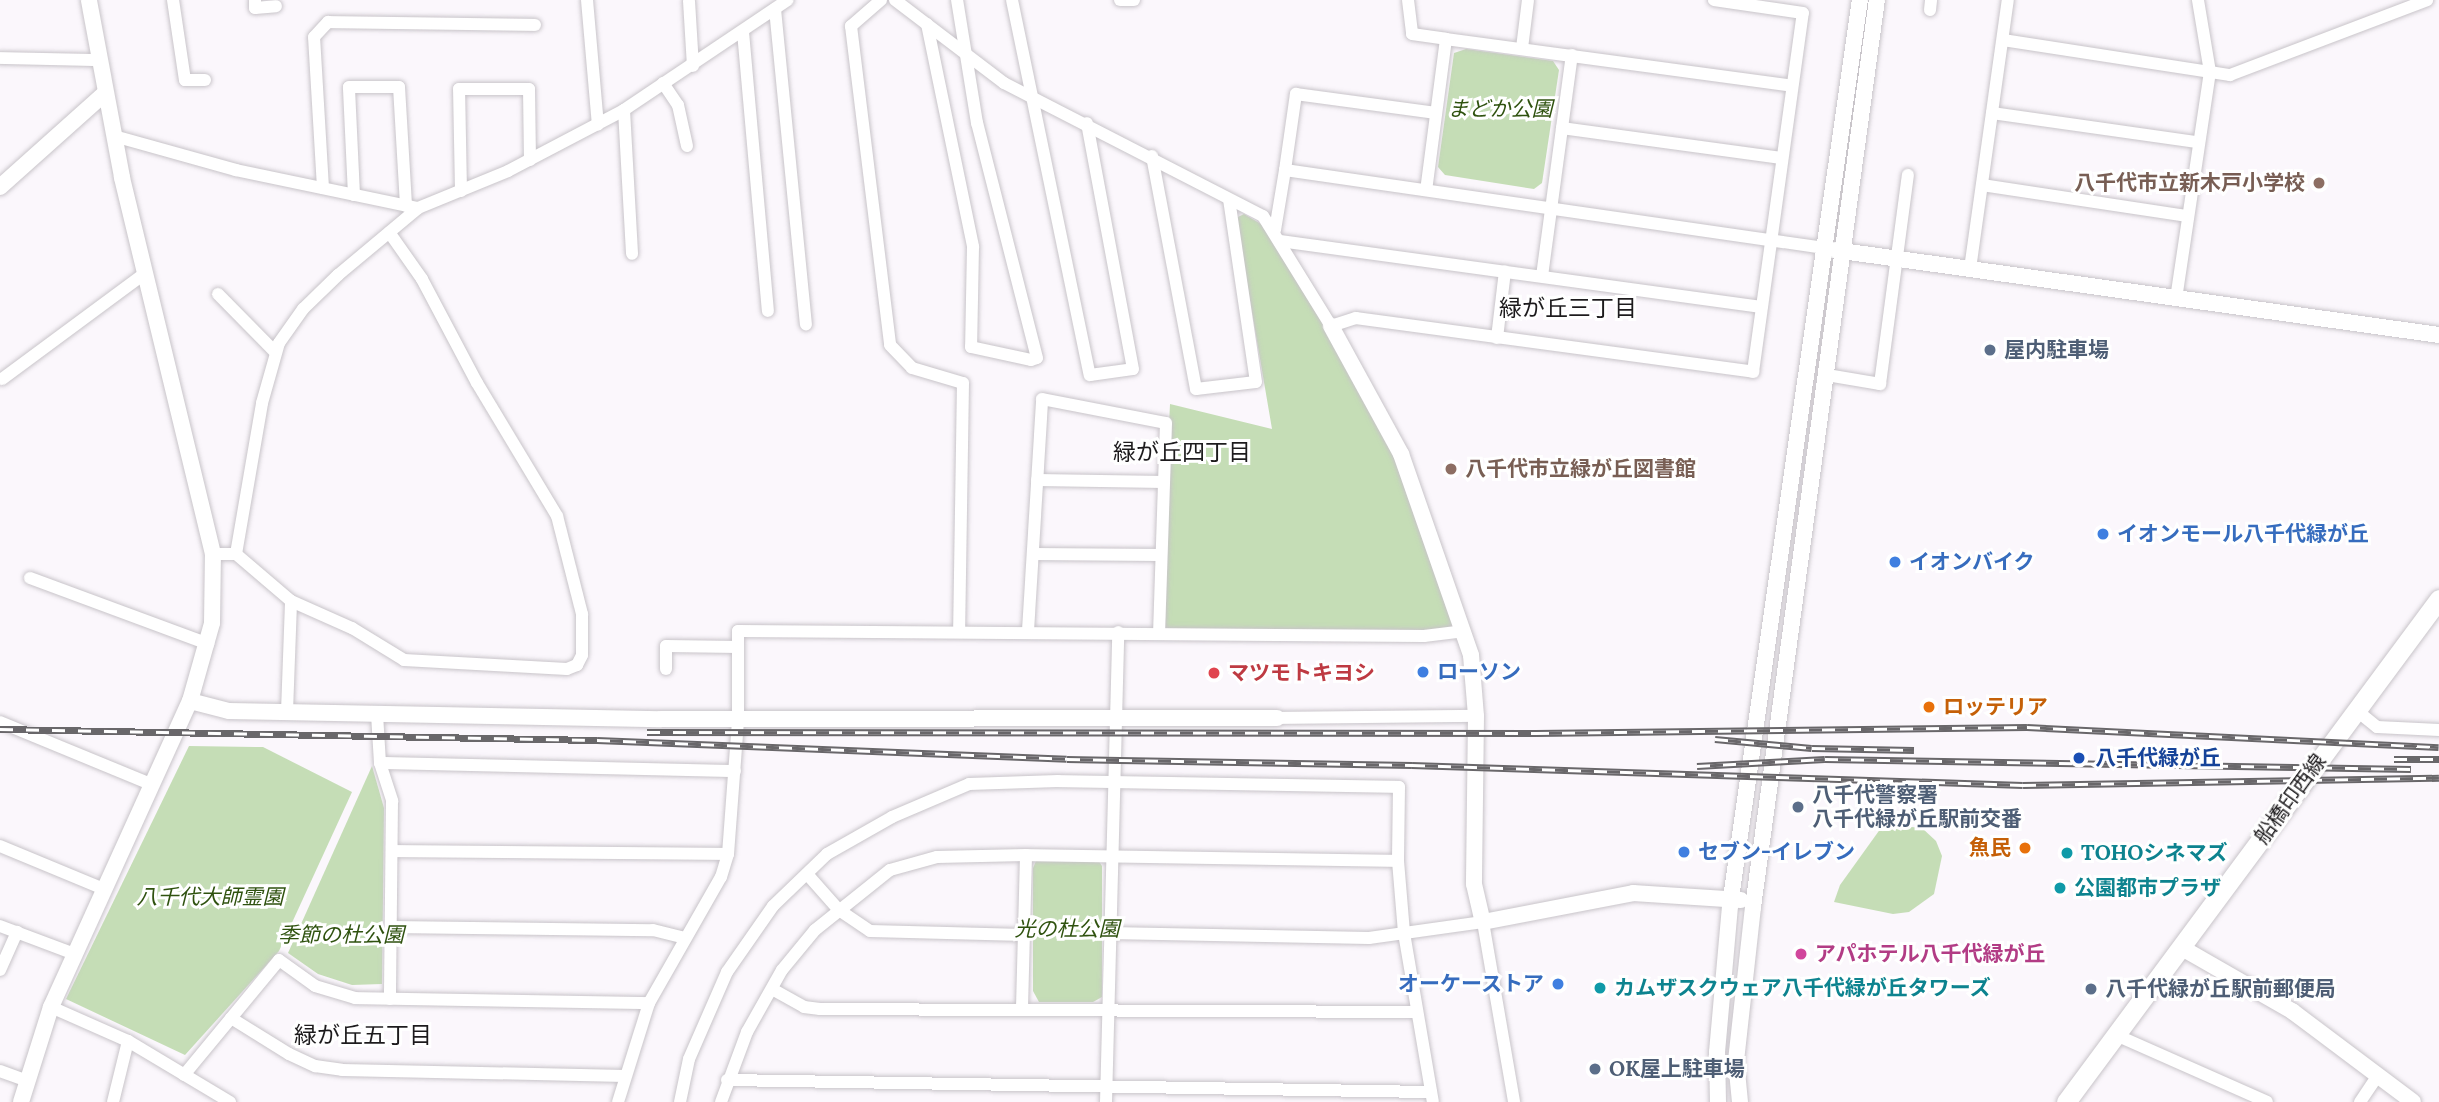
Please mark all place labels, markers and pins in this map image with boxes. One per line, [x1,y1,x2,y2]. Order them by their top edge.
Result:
place label: 八千代市立新木戸小学校 [2074,170,2305,196]
marker: 八千代市立新木戸小学校 [2311,175,2327,191]
place label: 屋内駐車場 [2004,337,2109,363]
marker: 屋内駐車場 [1982,342,1998,358]
place label: 八千代市立緑が丘図書館 [1465,456,1696,482]
marker: 八千代市立緑が丘図書館 [1443,461,1459,477]
place label: イオンモール八千代緑が丘 [2117,521,2369,547]
marker: イオンモール八千代緑が丘 [2095,526,2111,542]
place label: イオンバイク [1909,549,2035,575]
marker: イオンバイク [1887,554,1903,570]
place label: ローソン [1437,659,1521,685]
place label: マツモトキヨシ [1228,660,1375,686]
marker: ローソン [1415,664,1431,680]
marker: マツモトキヨシ [1206,665,1222,681]
place label: ロッテリア [1943,694,2048,720]
marker: ロッテリア [1921,699,1937,715]
place label: 八千代緑が丘 [2095,745,2221,771]
marker: 八千代緑が丘 [2069,748,2089,768]
place label: 八千代警察署 八千代緑が丘駅前交番 [1812,782,2022,832]
marker: 八千代警察署 八千代緑が丘駅前交番 [1790,799,1806,815]
place label: 魚民 [1969,835,2011,861]
place label: セブン-イレブン [1698,839,1855,865]
marker: 魚民 [2017,840,2033,856]
place label: TOHOシネマズ [2081,840,2227,866]
marker: セブン-イレブン [1676,844,1692,860]
marker: TOHOシネマズ [2059,845,2075,861]
place label: 公園都市プラザ [2074,875,2221,901]
marker: 公園都市プラザ [2052,880,2068,896]
place label: アパホテル八千代緑が丘 [1815,941,2046,967]
marker: アパホテル八千代緑が丘 [1793,946,1809,962]
place label: オーケーストア [1397,971,1544,997]
place label: カムザスクウェア八千代緑が丘タワーズ [1614,975,1992,1001]
marker: オーケーストア [1550,976,1566,992]
place label: 八千代緑が丘駅前郵便局 [2105,976,2336,1002]
marker: カムザスクウェア八千代緑が丘タワーズ [1592,980,1608,996]
marker: 八千代緑が丘駅前郵便局 [2083,981,2099,997]
place label: OK屋上駐車場 [1609,1056,1745,1082]
marker: OK屋上駐車場 [1587,1061,1603,1077]

